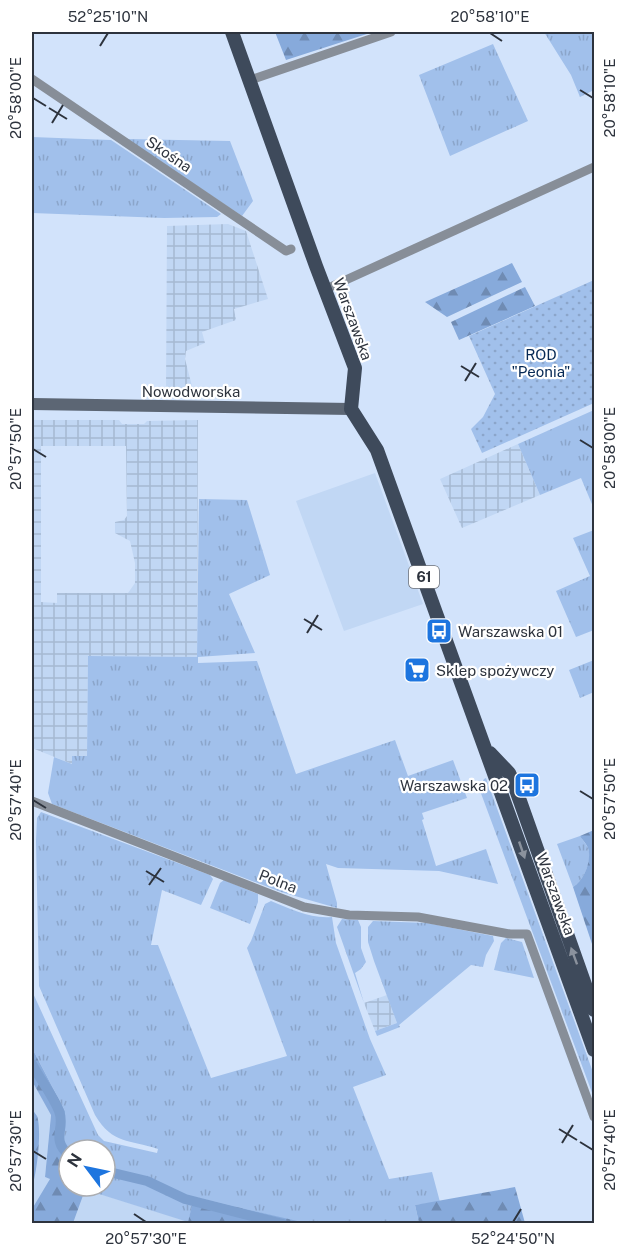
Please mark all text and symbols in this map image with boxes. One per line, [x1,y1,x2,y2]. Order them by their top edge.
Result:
text: 52°25'10"N [68,8,148,25]
text: 20°58'10"E [450,8,530,25]
text: 20°58'00"E [7,57,24,139]
text: 20°58'10"E [601,58,618,138]
street label: Skośna [143,133,195,175]
street label: Warszawska [330,276,376,362]
park label: ROD "Peonia" [511,346,571,380]
street label: Nowodworska [142,383,240,400]
text: 20°58'00"E [601,407,618,489]
text: 20°57'50"E [7,408,24,490]
road number: 61 [409,566,439,588]
bus stop icon: Warszawska 01 [424,616,454,646]
place label: Warszawska 01 [458,623,563,640]
supermarket icon: Sklep spożywczy [402,655,432,685]
place label: Sklep spożywczy [436,662,554,679]
text: 20°57'50"E [601,758,618,840]
text: 20°57'40"E [7,759,24,841]
bus stop icon: Warszawska 02 [512,770,542,800]
place label: Warszawska 02 [400,777,508,794]
one-way arrow [518,841,528,859]
street label: Warszawska [533,851,579,937]
street label: Polna [257,866,299,896]
one-way arrow [569,946,579,964]
text: 20°57'40"E [601,1109,618,1191]
text: 20°57'30"E [7,1110,24,1192]
north arrow [57,1138,117,1198]
text: N [63,1150,86,1171]
text: 20°57'30"E [105,1230,187,1247]
text: 52°24'50"N [471,1230,555,1247]

